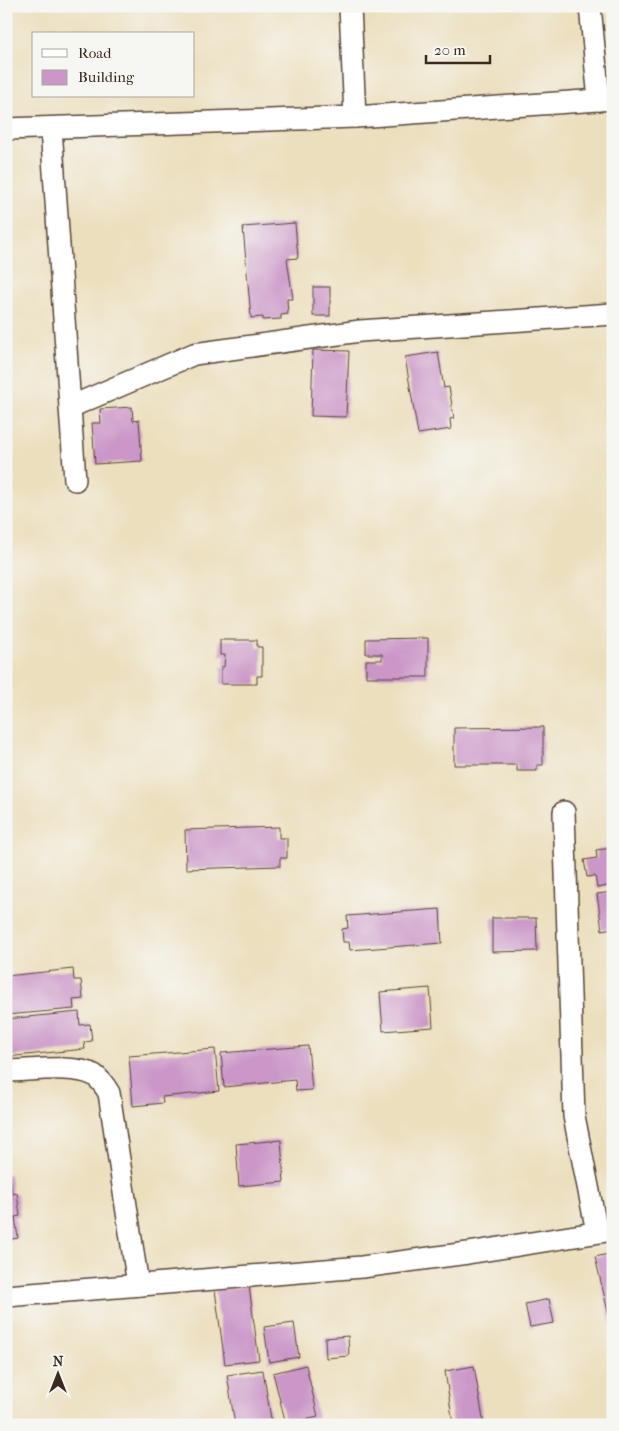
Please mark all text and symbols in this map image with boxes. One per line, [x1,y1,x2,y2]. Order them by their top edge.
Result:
legend [32,32,195,98]
scale bar [426,32,490,64]
text: 20 m [434,41,466,59]
text: Road [78,44,112,62]
text: Building [78,68,135,86]
north arrow [32,1348,82,1398]
text: N [53,1353,64,1370]

